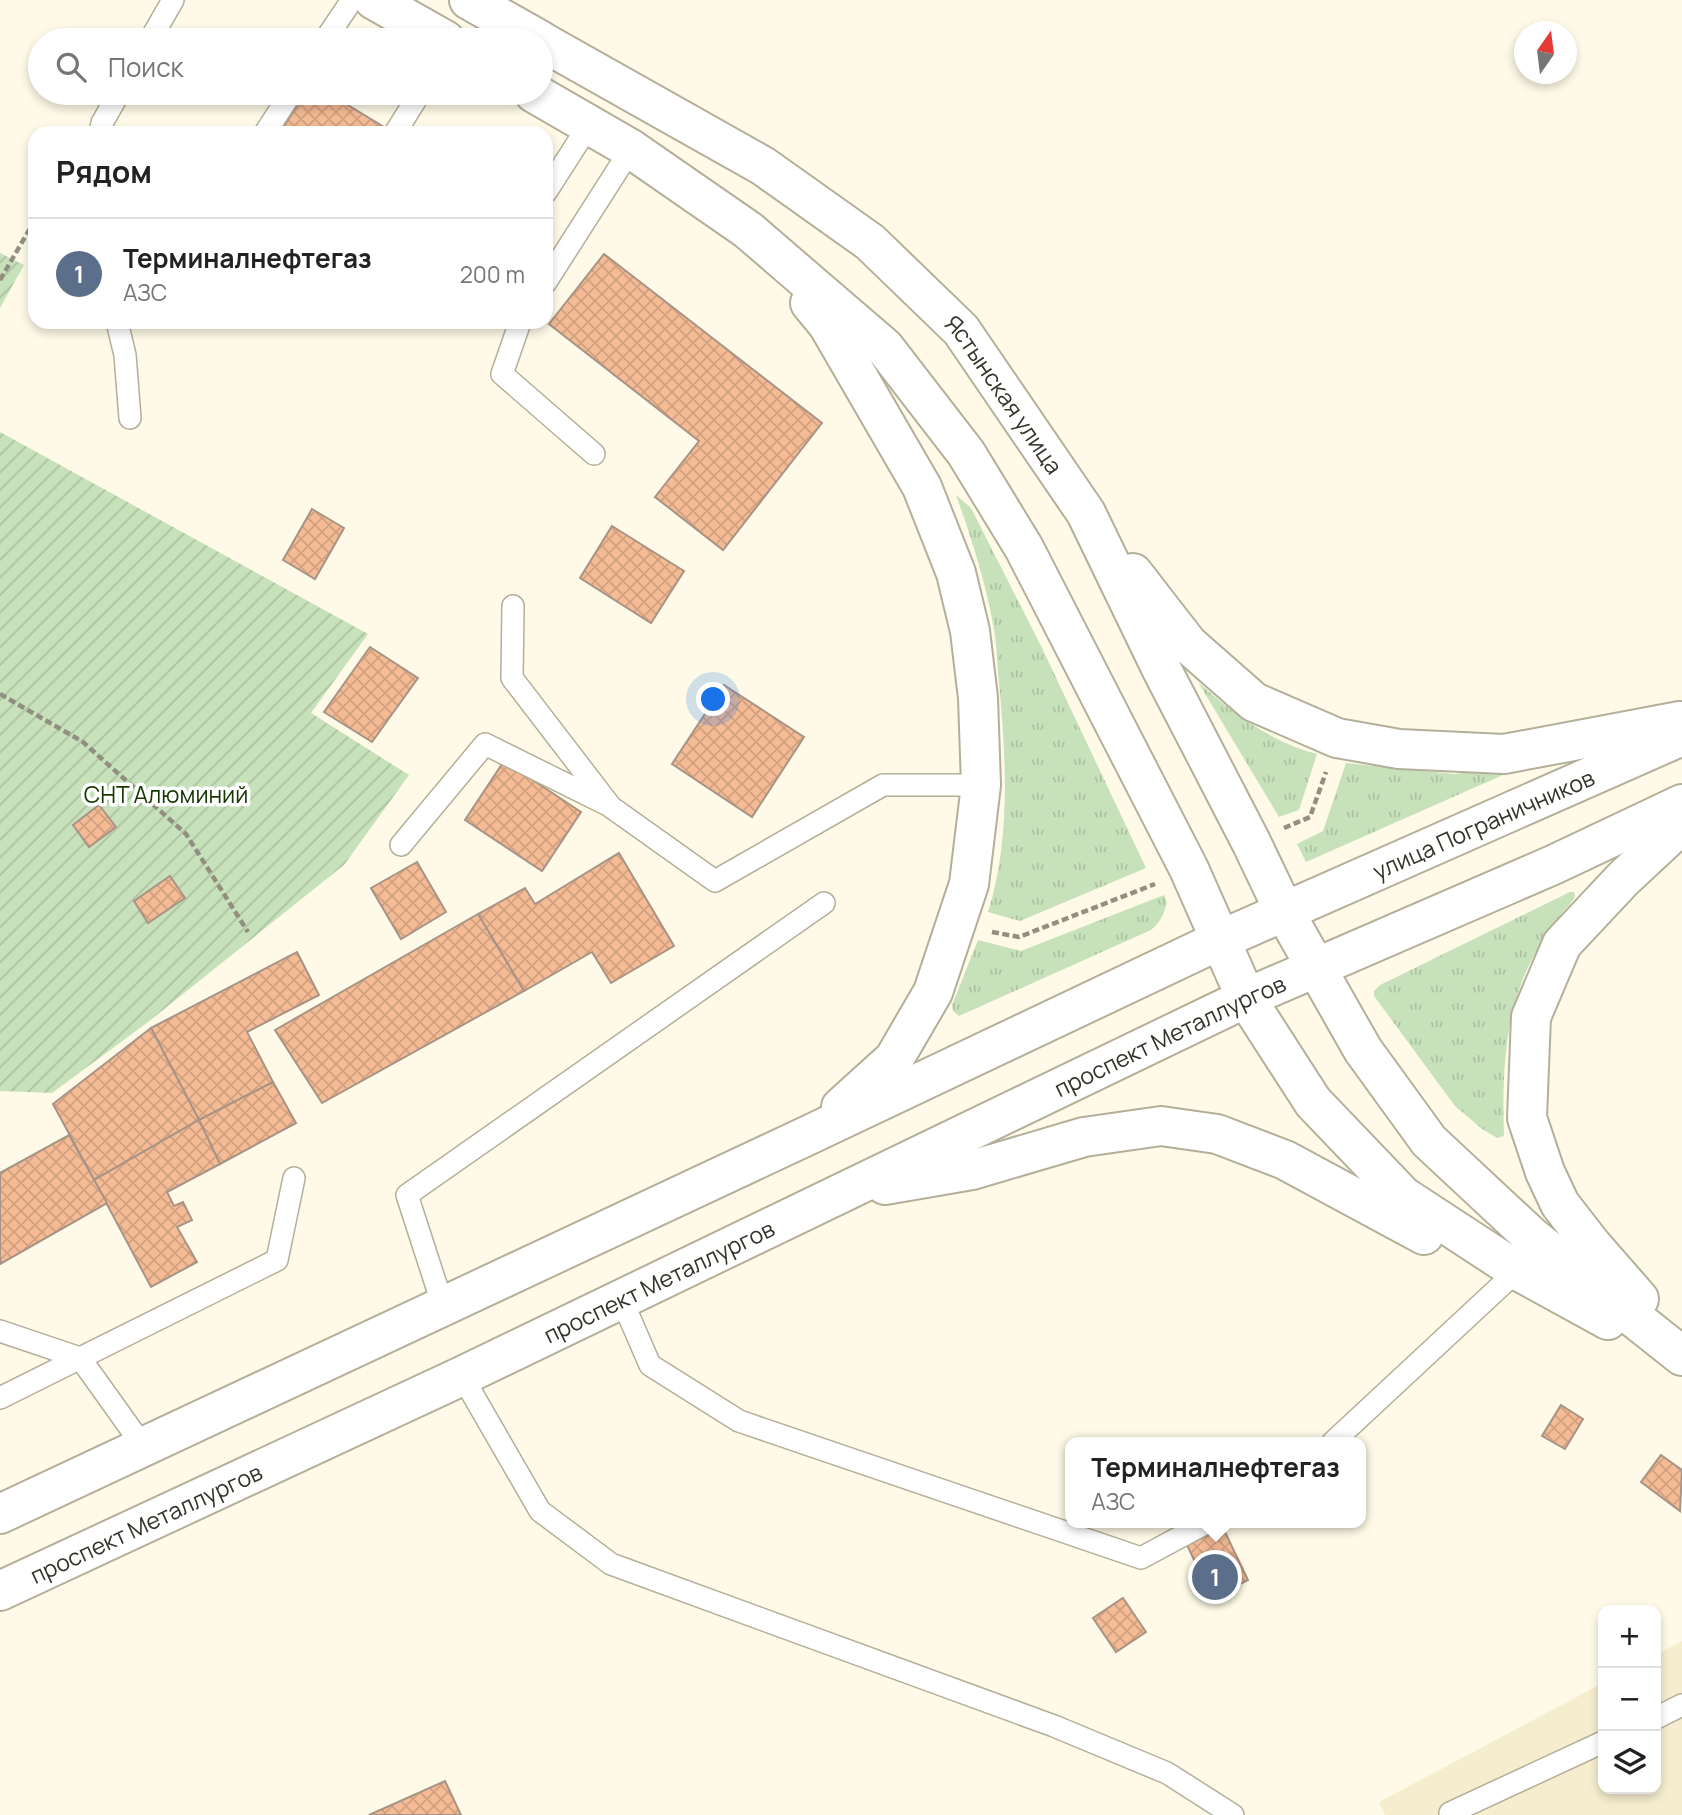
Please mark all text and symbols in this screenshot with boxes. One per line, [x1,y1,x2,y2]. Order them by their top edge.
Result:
north arrow [1514,21,1577,84]
search box [28,28,553,105]
icon: search [52,48,90,86]
text: Поиск [108,49,183,85]
text: Рядом [56,151,152,192]
text: Терминалнефтегаз [123,240,371,276]
text: 1 [74,258,84,290]
text: 200 m [460,258,525,290]
text: АЗС [123,276,167,308]
street label: Ястынская улица [938,307,1071,480]
your location [696,682,730,716]
street label: улица Пограничников [1367,761,1599,887]
park label: СНТ Алюминий [84,778,248,810]
street label: проспект Металлургов [1049,967,1290,1104]
street label: проспект Металлургов [538,1212,779,1350]
popup [1065,1437,1366,1528]
text: Терминалнефтегаз [1091,1449,1340,1485]
street label: проспект Металлургов [25,1455,267,1591]
text: АЗС [1091,1485,1136,1517]
pin: 1 [1192,1551,1238,1603]
map controls [1598,1605,1661,1794]
button: + [1598,1605,1661,1668]
button: − [1598,1668,1661,1731]
button: layers [1598,1731,1661,1794]

